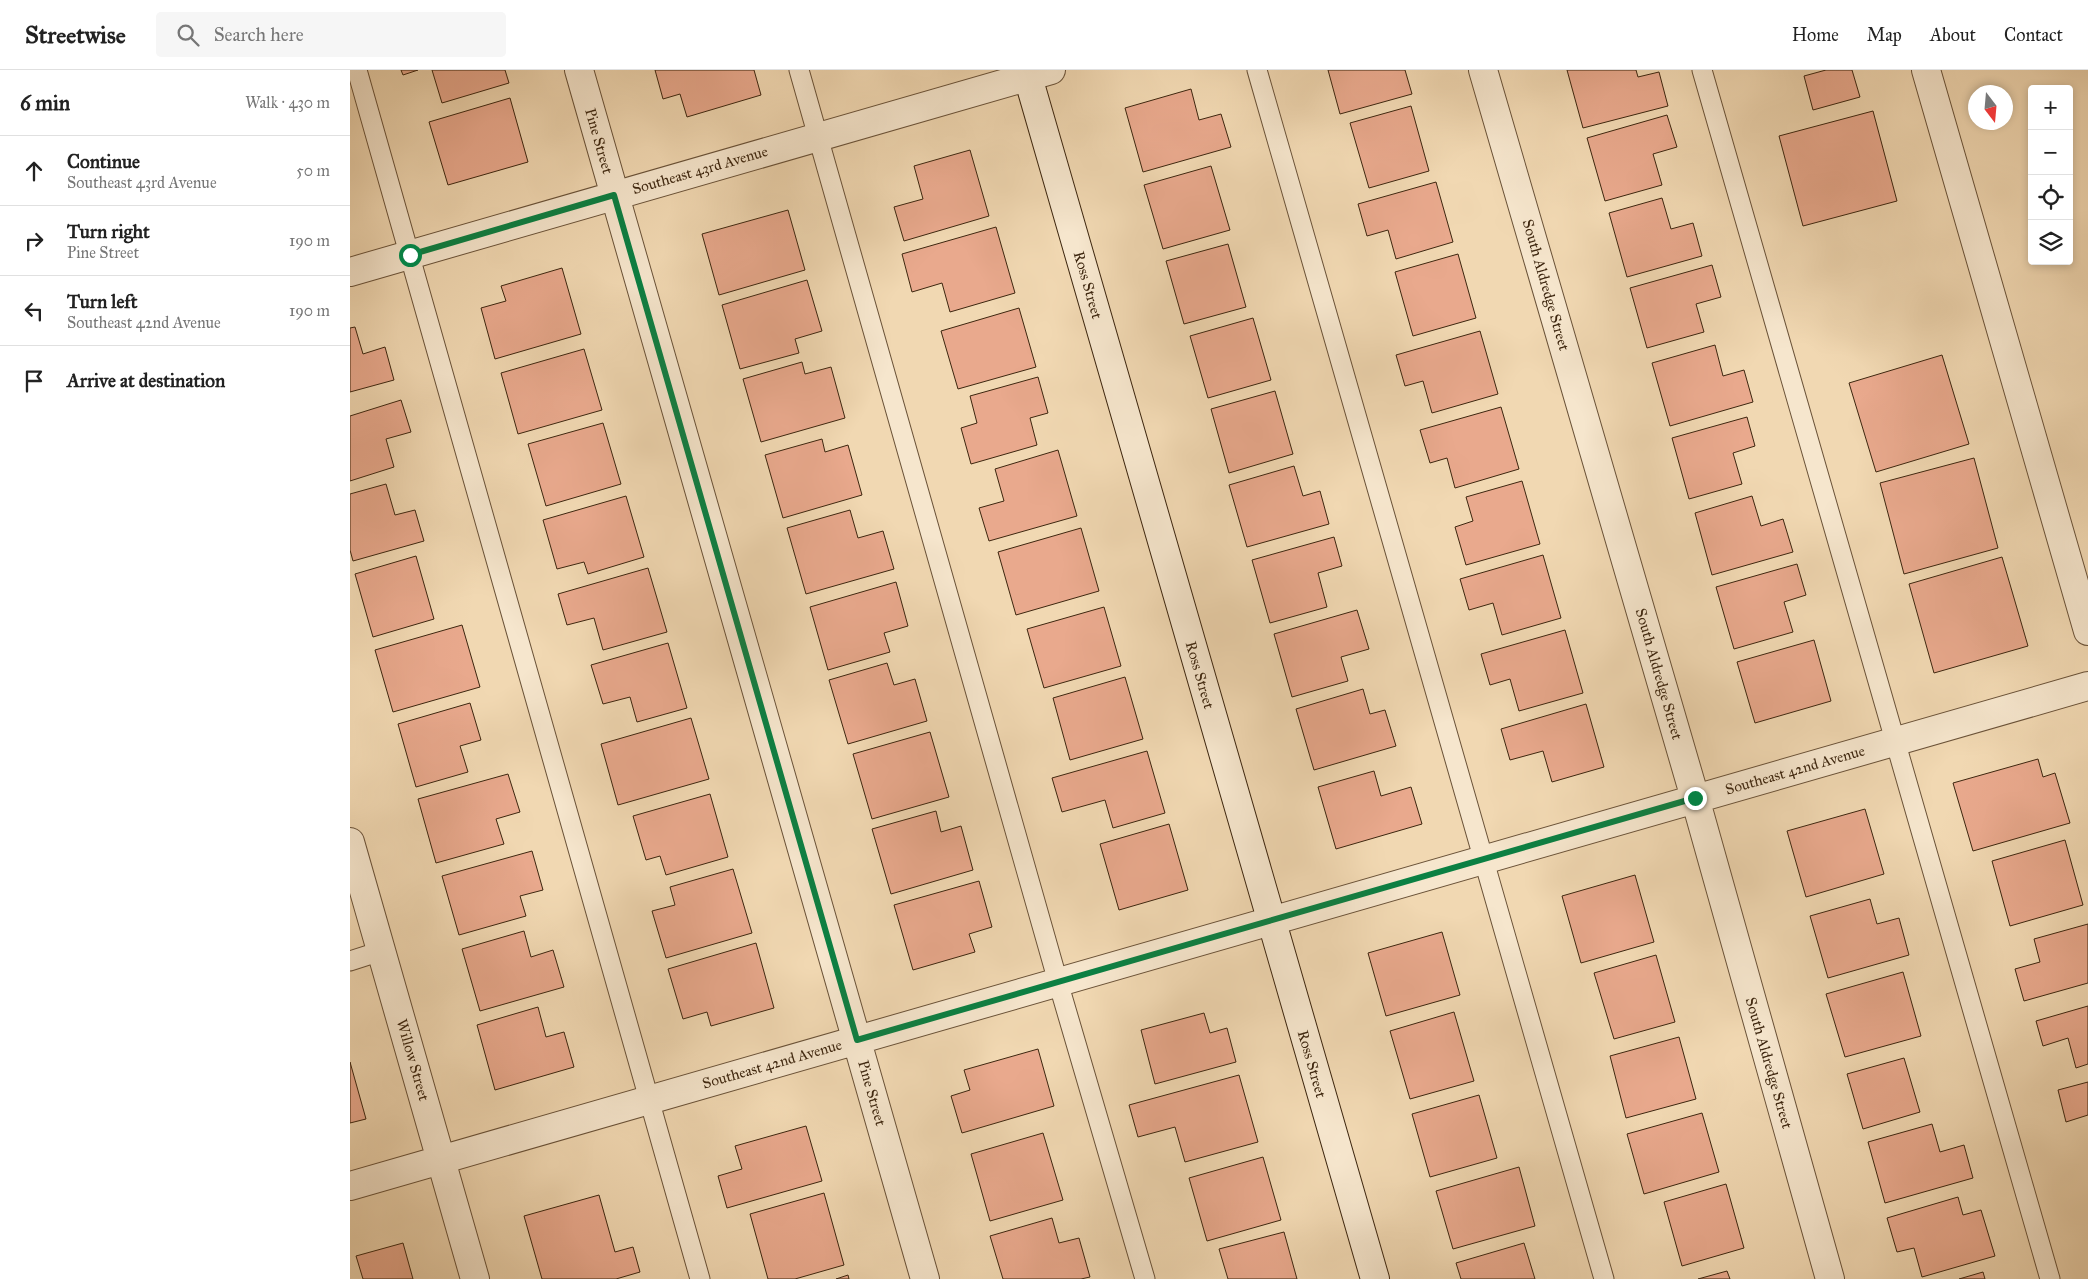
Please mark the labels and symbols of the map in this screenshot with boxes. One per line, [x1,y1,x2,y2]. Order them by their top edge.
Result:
north arrow [1968,85,2013,130]
street label: Pine Street [581,106,617,177]
street label: Southeast 43rd Avenue [630,142,770,198]
street label: South Aldredge Street [1519,217,1574,353]
route start [399,244,422,267]
street label: Ross Street [1070,249,1106,322]
street label: South Aldredge Street [1632,606,1687,742]
street label: Ross Street [1182,639,1218,712]
street label: Southeast 42nd Avenue [1723,741,1867,799]
route end [1684,787,1707,810]
street label: South Aldredge Street [1742,995,1797,1131]
street label: Willow Street [393,1017,433,1104]
street label: Ross Street [1294,1028,1330,1101]
street label: Southeast 42nd Avenue [700,1035,844,1093]
street label: Pine Street [854,1058,890,1129]

